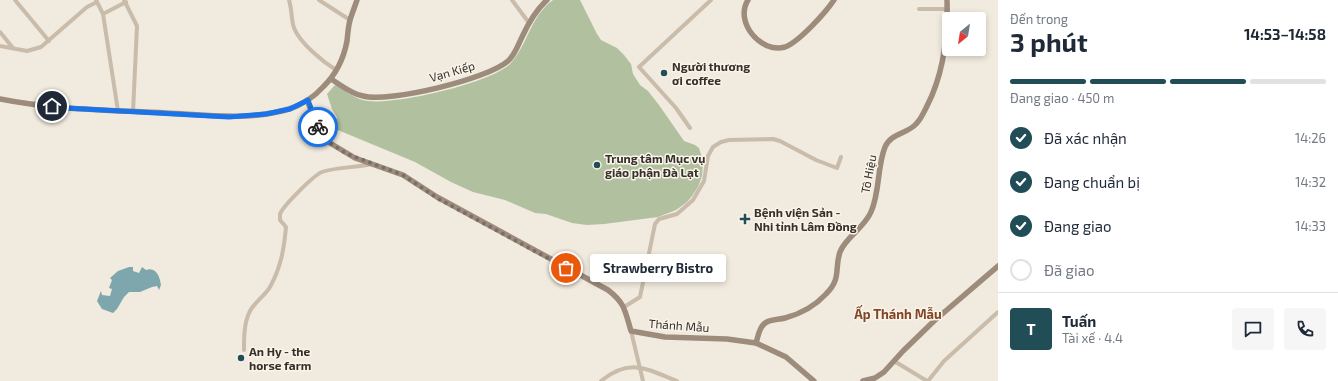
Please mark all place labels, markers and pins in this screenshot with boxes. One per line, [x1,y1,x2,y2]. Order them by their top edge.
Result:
place label: Người thương ơi coffee [672,59,750,87]
marker: Người thương ơi coffee [659,68,669,78]
pin [35,89,69,123]
place label: Trung tâm Mục vụ giáo phận Đà Lạt [605,151,705,179]
marker: Trung tâm Mục vụ giáo phận Đà Lạt [592,160,602,170]
place label: Bệnh viện Sản - Nhi tỉnh Lâm Đồng [754,205,857,233]
marker: Bệnh viện Sản - Nhi tỉnh Lâm Đồng [739,213,751,225]
pin [549,251,583,285]
callout: Strawberry Bistro [590,254,726,282]
place label: An Hy - the horse farm [249,344,311,372]
marker: An Hy - the horse farm [236,353,246,363]

